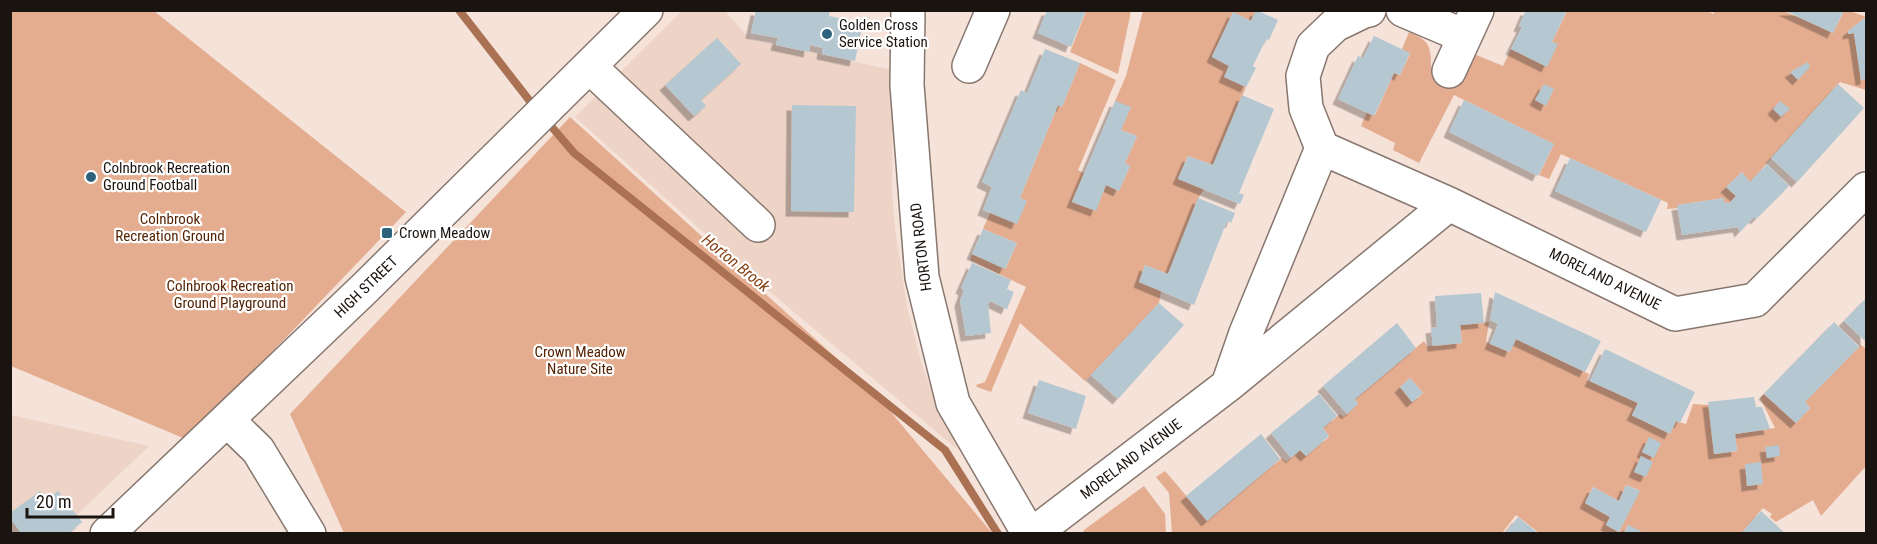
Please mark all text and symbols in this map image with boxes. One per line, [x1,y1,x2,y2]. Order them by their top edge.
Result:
place label: Golden Cross Service Station [839,16,928,51]
marker: Golden Cross Service Station [820,27,834,41]
place label: Colnbrook Recreation Ground Football [103,159,230,194]
marker: Colnbrook Recreation Ground Football [84,170,98,184]
street label: HORTON ROAD [907,202,935,292]
park label: Colnbrook Recreation Ground [115,210,225,245]
place label: Crown Meadow [399,224,490,242]
marker: Crown Meadow [380,226,394,240]
water label: Horton Brook [698,230,774,297]
street label: MORELAND AVENUE [1546,244,1664,314]
street label: HIGH STREET [331,252,402,322]
park label: Colnbrook Recreation Ground Playground [166,277,294,312]
park label: Crown Meadow Nature Site [534,343,626,378]
street label: MORELAND AVENUE [1077,415,1185,503]
scale bar [27,481,112,519]
text: 20 m [36,491,71,512]

